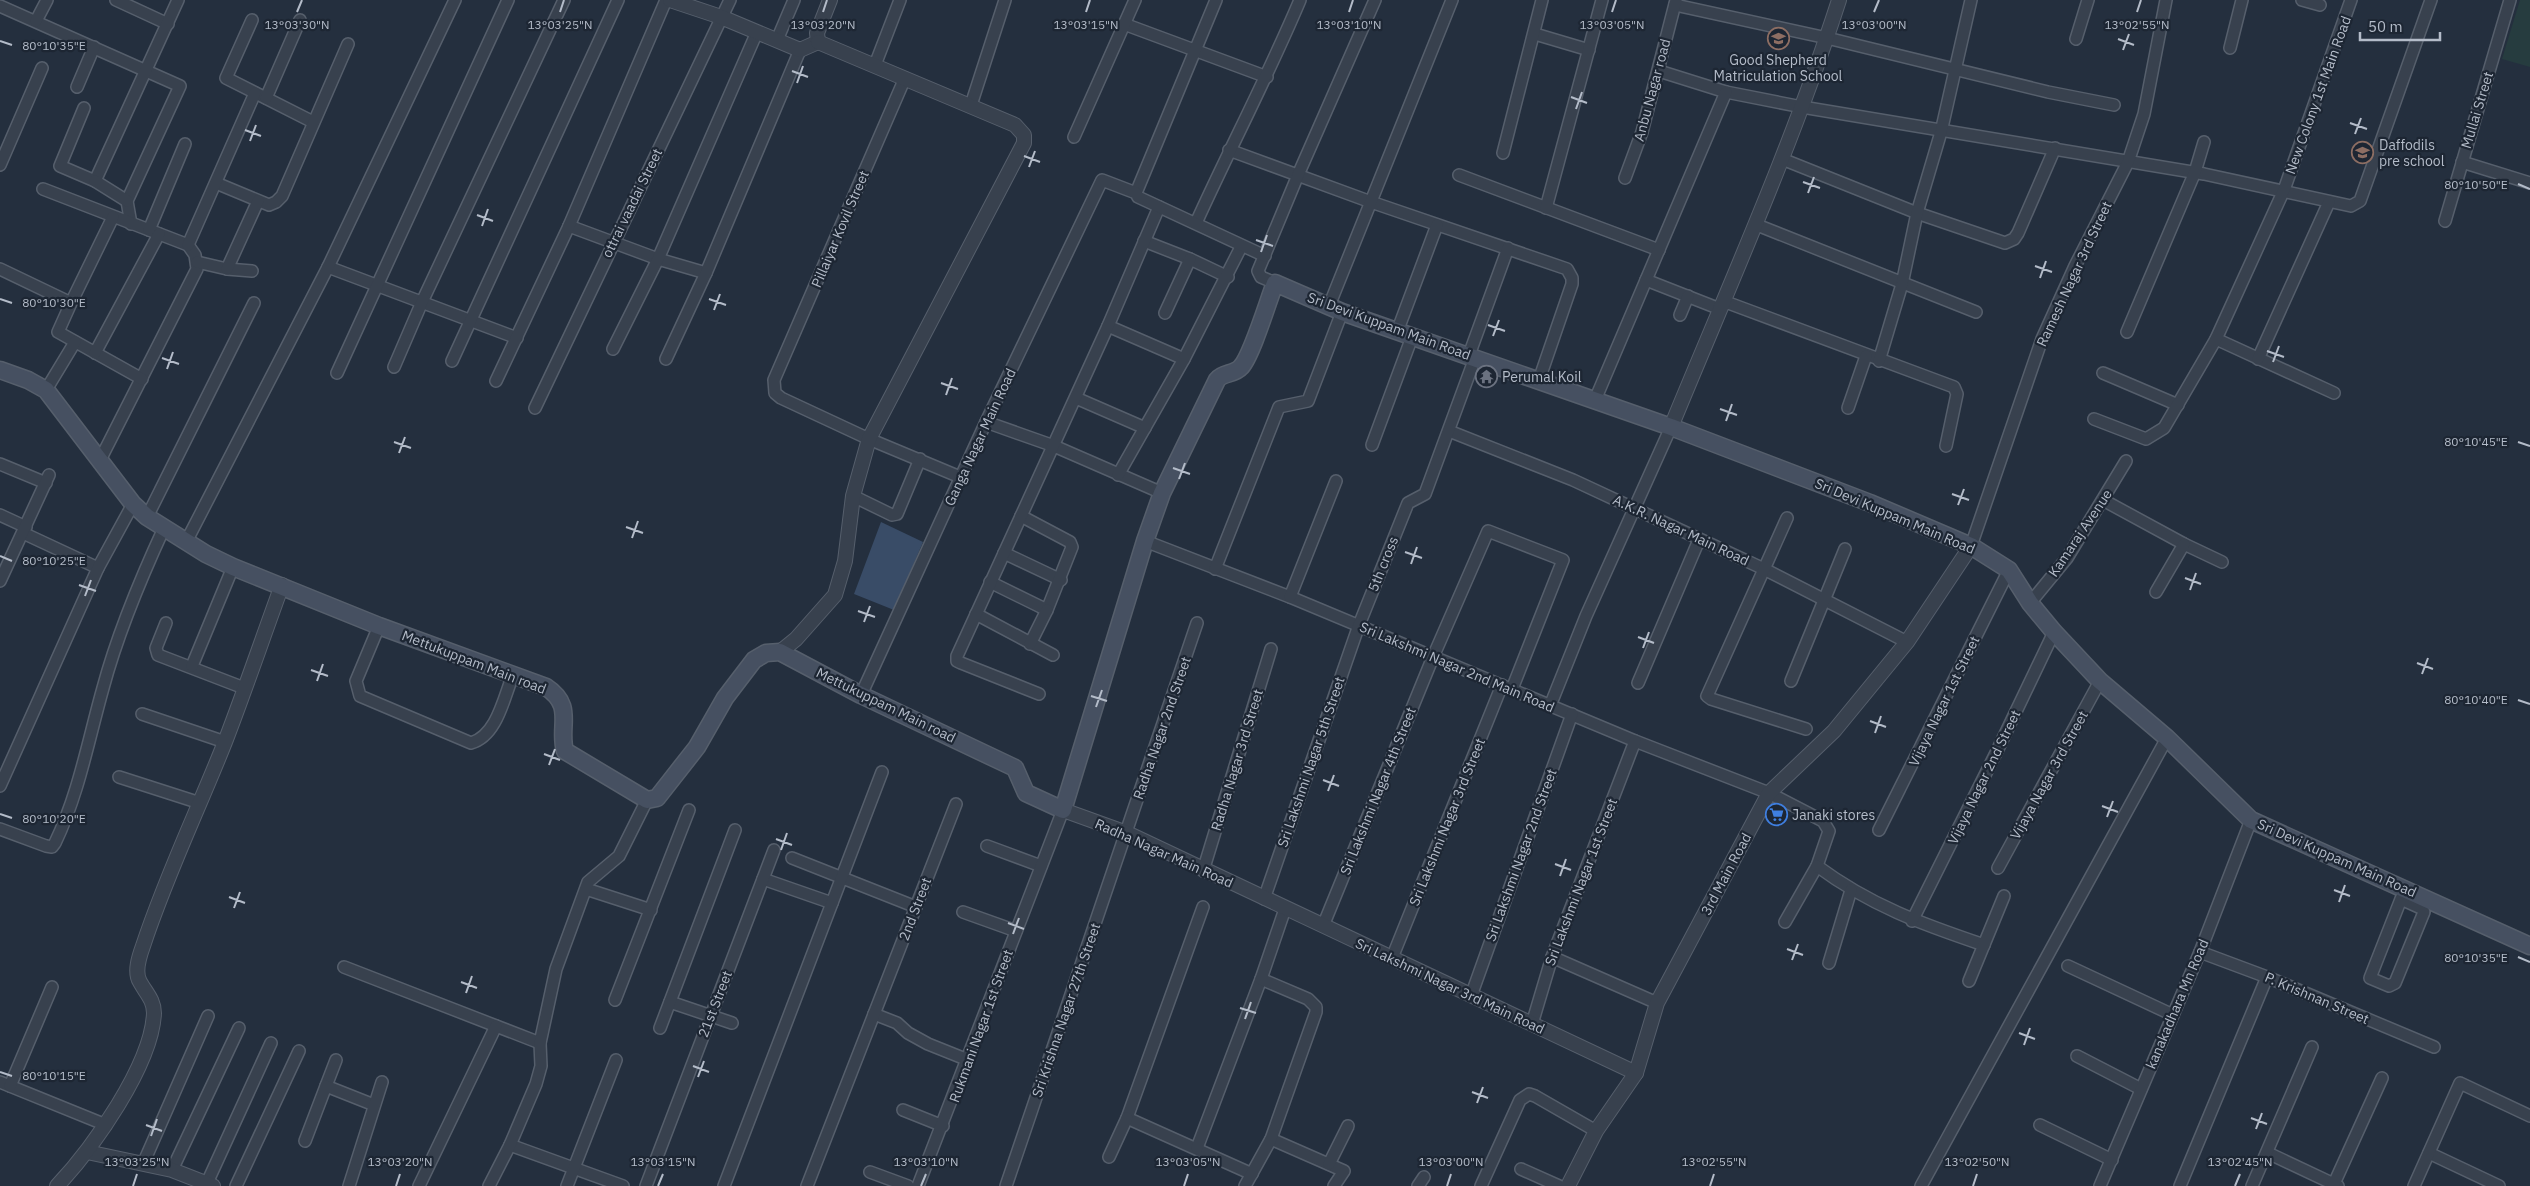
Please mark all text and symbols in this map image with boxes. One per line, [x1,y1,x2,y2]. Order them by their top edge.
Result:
scale bar [2360,10,2440,42]
street label: New Colony 1st Main Road [2281,13,2355,177]
text: 13°03'30"N [264,17,330,32]
text: 13°03'25"N [527,17,593,32]
text: 13°03'20"N [790,17,856,32]
text: 13°03'15"N [1053,17,1119,32]
text: 13°03'10"N [1316,17,1382,32]
text: 13°03'05"N [1579,17,1645,32]
text: 13°03'00"N [1841,17,1907,32]
text: 13°02'55"N [2104,17,2170,32]
text: 50 m [2368,17,2403,36]
school or university icon: Good Shepherd Matriculation School [1766,26,1790,50]
street label: Anbu Nagar road [1630,37,1674,143]
text: 80°10'35"E [22,38,86,53]
place label: Good Shepherd Matriculation School [1714,51,1843,85]
street label: Mullai Street [2457,69,2497,151]
place label: Daffodils pre school [2379,136,2445,170]
school or university icon: Daffodils pre school [2351,141,2375,165]
street label: ottrai vaadai Street [598,145,666,261]
street label: Pillaiyar Kovil Street [807,168,873,290]
text: 80°10'50"E [2444,177,2508,192]
street label: Ramesh Nagar 3rd Street [2032,198,2116,349]
street label: Sri Devi Kuppam Main Road [1305,288,1473,364]
text: 80°10'30"E [22,295,86,310]
street label: Ganga Nagar Main Road [940,365,1020,509]
temple icon: Perumal Koil [1474,365,1498,389]
place label: Perumal Koil [1502,368,1582,386]
text: 80°10'45"E [2444,434,2508,449]
street label: Sri Devi Kuppam Main Road [1812,474,1978,558]
street label: Kamaraj Avenue [2044,485,2116,580]
street label: A.K.R. Nagar Main Road [1610,491,1752,569]
street label: 5th cross [1364,534,1402,594]
text: 80°10'25"E [22,553,86,568]
street label: Sri Lakshmi Nagar 2nd Main Road [1357,618,1557,716]
street label: Mettukuppam Main road [399,626,549,698]
street label: Vijaya Nagar 1st Street [1905,633,1983,769]
street label: Radha Nagar 2nd Street [1129,654,1195,802]
street label: Mettukuppam Main road [813,663,959,747]
street label: Sri Lakshmi Nagar 5th Street [1273,674,1349,850]
street label: Radha Nagar 3rd Street [1207,687,1267,833]
text: 80°10'40"E [2444,692,2508,707]
street label: Sri Lakshmi Nagar 4th Street [1336,704,1420,877]
street label: Vijaya Nagar 2nd Street [1944,707,2024,847]
street label: Vijaya Nagar 3rd Street [2006,707,2092,843]
street label: Sri Lakshmi Nagar 3rd Street [1405,735,1489,909]
street label: Sri Lakshmi Nagar 2nd Street [1481,766,1561,944]
street label: Sri Lakshmi Nagar 1st Street [1541,796,1621,968]
supermarket icon: Janaki stores [1764,803,1788,827]
place label: Janaki stores [1792,806,1875,824]
text: 80°10'20"E [22,811,86,826]
street label: Radha Nagar Main Road [1092,814,1236,892]
street label: Sri Devi Kuppam Main Road [2255,815,2419,901]
street label: 3rd Main Road [1697,830,1755,918]
street label: 2nd Street [895,875,935,943]
street label: Sri Krishna Nagar 27th Street [1028,920,1104,1099]
street label: Sri Lakshmi Nagar 3rd Main Road [1352,934,1548,1038]
street label: kanakadhara Mn Road [2142,936,2212,1072]
street label: Rukmani Nagar 1st Street [945,947,1017,1105]
text: 80°10'35"E [2444,950,2508,965]
street label: 21st Street [694,968,736,1040]
street label: P. Krishnan Street [2262,968,2372,1028]
text: 80°10'15"E [22,1068,86,1083]
text: 13°03'25"N [104,1154,170,1169]
text: 13°03'20"N [367,1154,433,1169]
text: 13°03'15"N [630,1154,696,1169]
text: 13°03'10"N [893,1154,959,1169]
text: 13°03'05"N [1155,1154,1221,1169]
text: 13°03'00"N [1418,1154,1484,1169]
text: 13°02'55"N [1681,1154,1747,1169]
text: 13°02'50"N [1944,1154,2010,1169]
text: 13°02'45"N [2207,1154,2273,1169]

